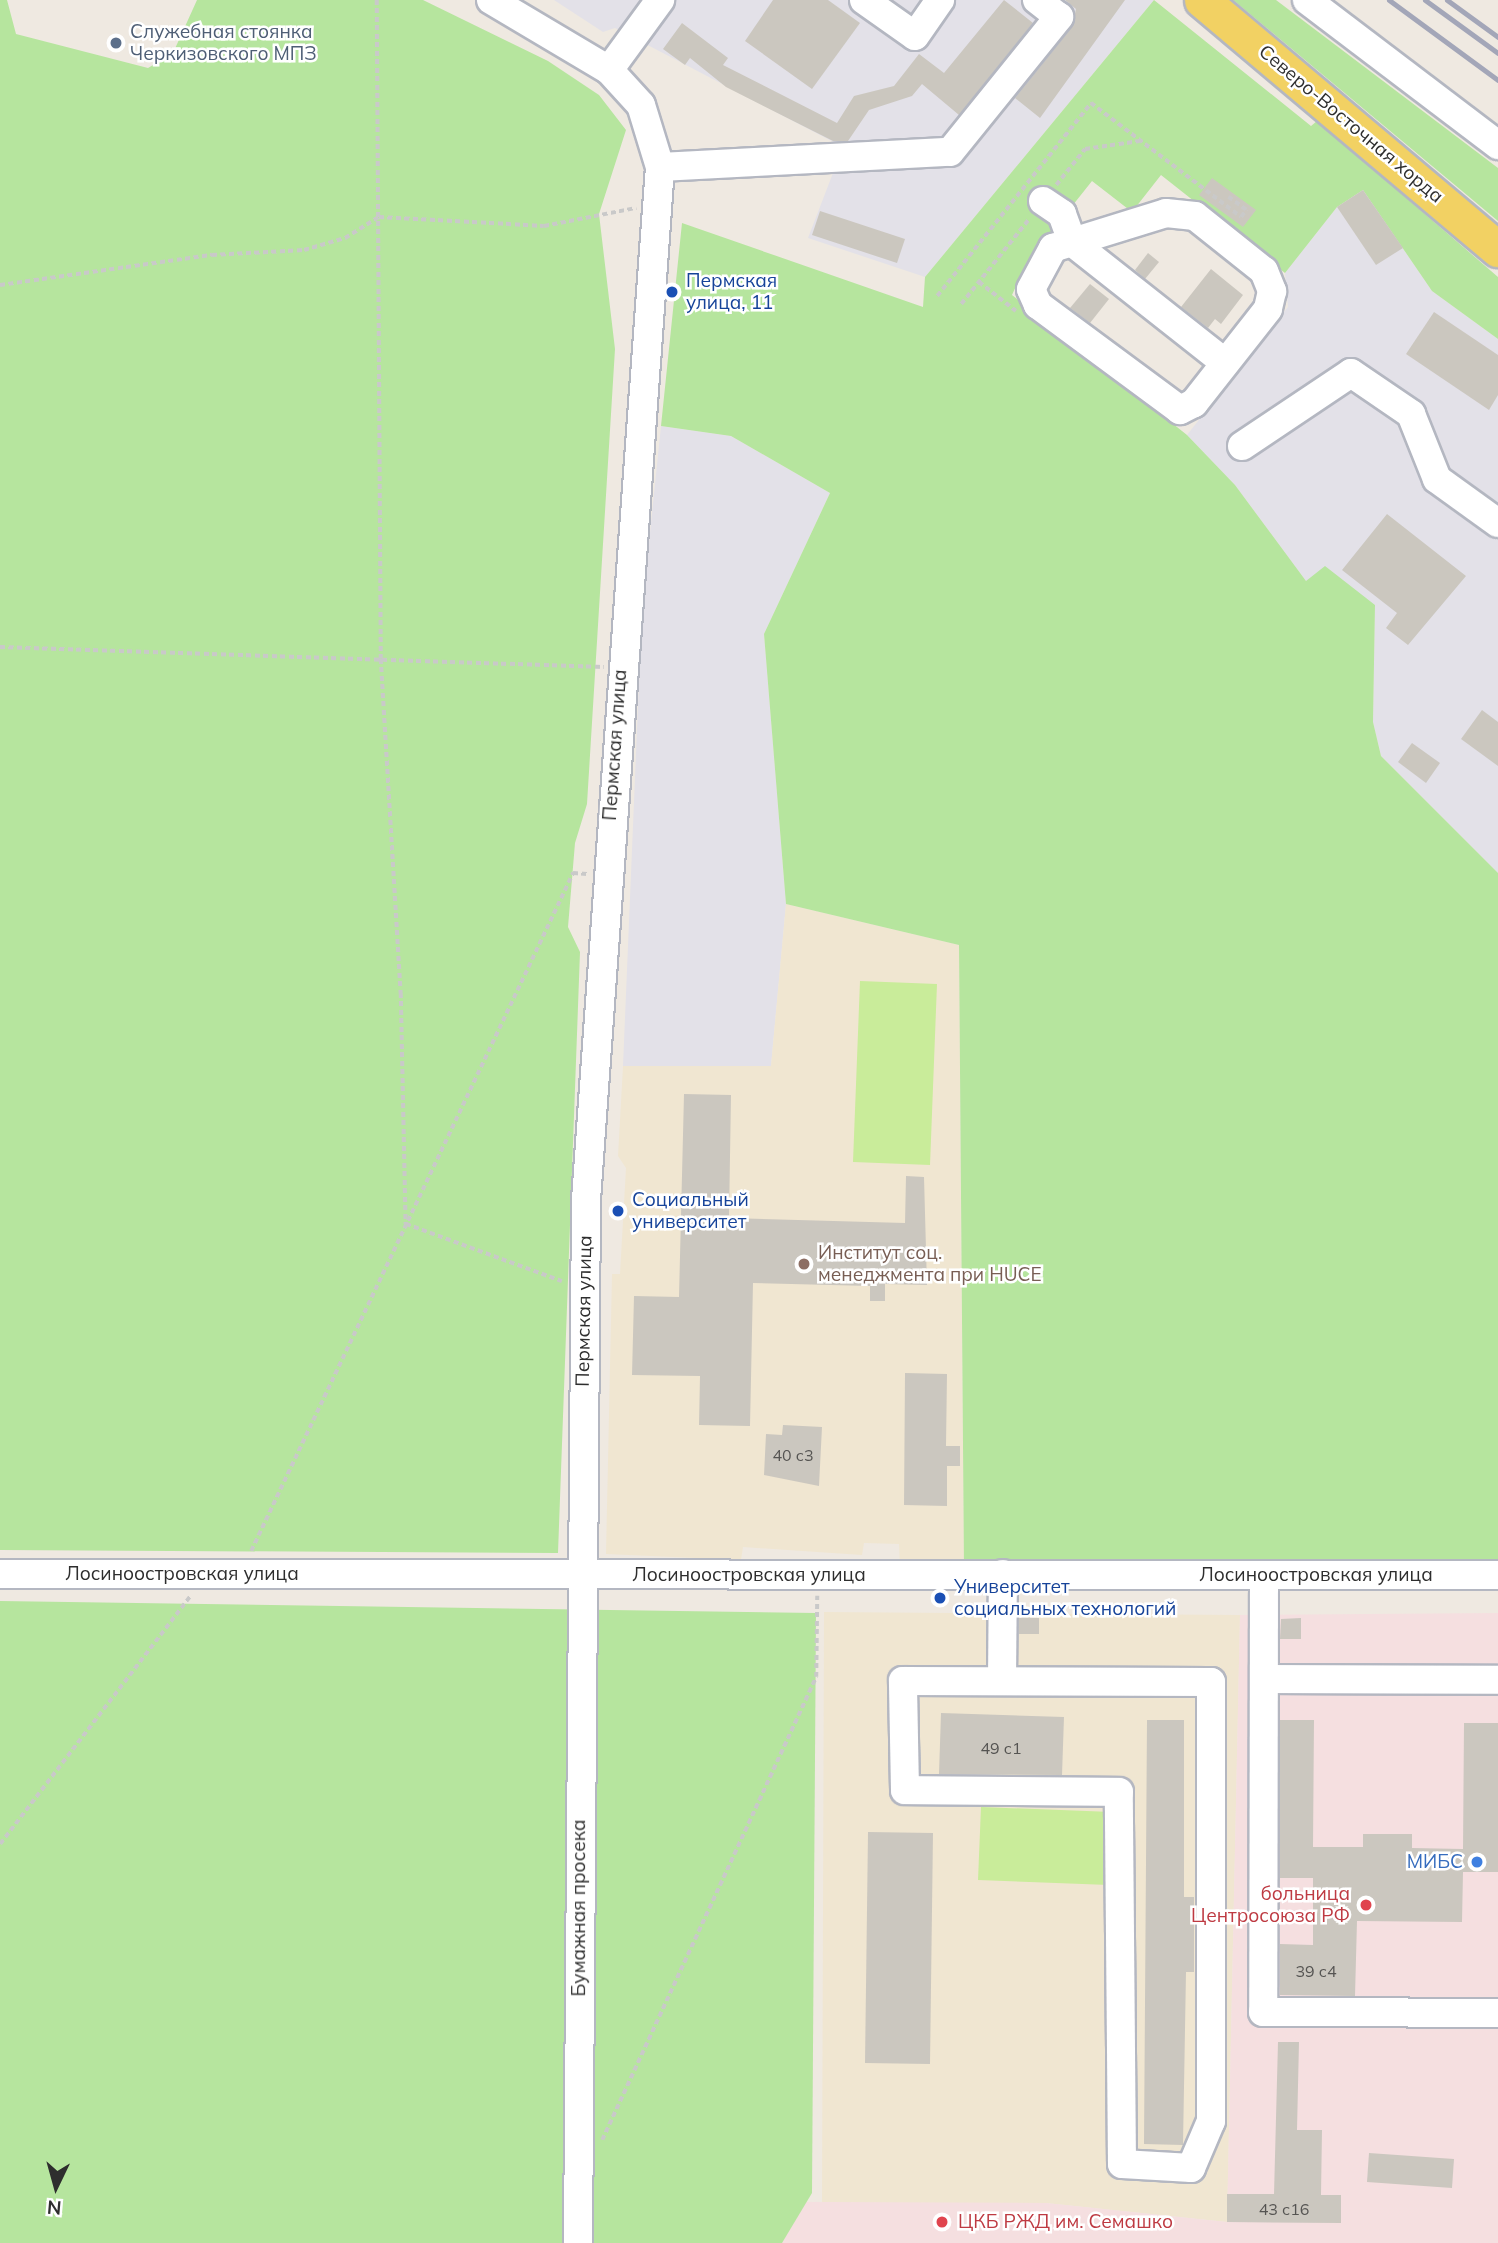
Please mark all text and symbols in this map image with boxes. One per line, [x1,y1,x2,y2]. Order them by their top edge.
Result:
place label: Служебная стоянка Черкизовского МПЗ [130,21,317,65]
marker: Служебная стоянка Черкизовского МПЗ [108,35,124,51]
street label: Северо-Восточная хорда [1254,40,1448,208]
place label: Пермская улица, 11 [686,270,777,314]
marker: Пермская улица, 11 [664,284,680,300]
street label: Пермская улица [598,669,632,821]
place label: Социальный университет [632,1189,749,1233]
marker: Социальный университет [610,1203,626,1219]
street label: Пермская улица [571,1235,597,1387]
place label: Институт соц. менеджмента при HUCE [818,1242,1042,1286]
marker: Институт соц. менеджмента при HUCE [796,1256,812,1272]
house number: 40 с3 [772,1445,814,1465]
street label: Лосиноостровская улица [65,1563,299,1585]
street label: Лосиноостровская улица [632,1564,866,1586]
street label: Лосиноостровская улица [1199,1564,1433,1586]
place label: Университет социальных технологий [954,1576,1176,1620]
marker: Университет социальных технологий [932,1590,948,1606]
house number: 49 с1 [980,1738,1022,1758]
street label: Бумажная просека [568,1819,590,1997]
place label: МИБС [1407,1851,1463,1873]
marker: МИБС [1469,1854,1485,1870]
place label: больница Центросоюза РФ [1191,1883,1350,1927]
marker: больница Центросоюза РФ [1356,1895,1376,1915]
house number: 39 с4 [1295,1961,1337,1981]
north arrow [21,2152,91,2222]
text: N [46,2195,62,2221]
house number: 43 с16 [1259,2199,1309,2219]
place label: ЦКБ РЖД им. Семашко [958,2211,1173,2233]
marker: ЦКБ РЖД им. Семашко [932,2212,952,2232]

